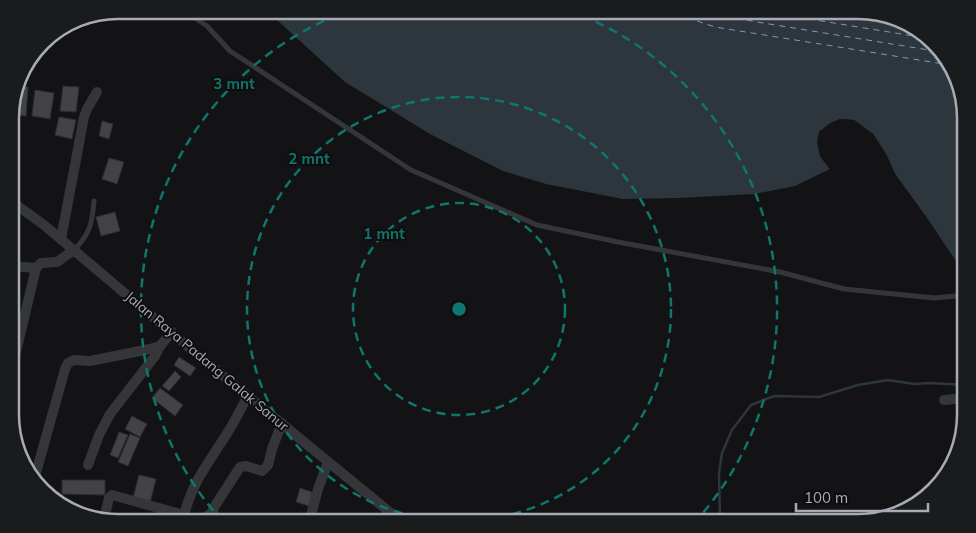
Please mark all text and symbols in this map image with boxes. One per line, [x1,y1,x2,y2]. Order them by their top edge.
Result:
text: 3 mnt [213,74,255,93]
text: 2 mnt [288,149,330,168]
text: 1 mnt [363,224,405,243]
street label: Jalan Raya Padang Galak Sanur [122,287,293,435]
centre of rings [450,300,468,318]
scale bar [796,480,928,512]
text: 100 m [804,488,848,507]

